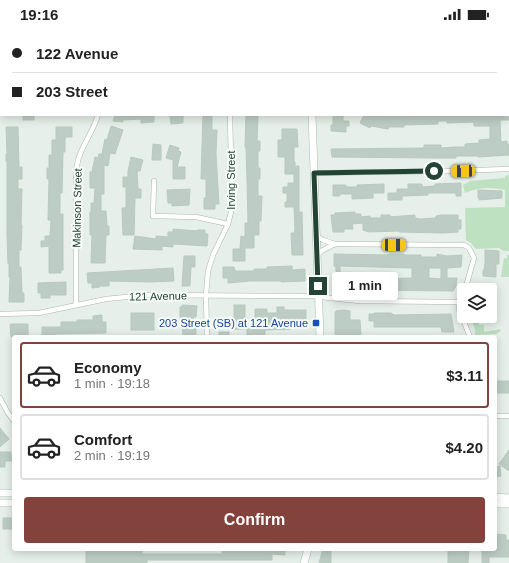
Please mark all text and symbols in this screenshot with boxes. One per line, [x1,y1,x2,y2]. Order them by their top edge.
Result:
text: 19:16 [20,6,58,23]
text: 122 Avenue [36,45,118,62]
text: 203 Street [36,83,108,100]
street label: Irving Street [225,150,237,210]
route start [425,162,443,180]
car [451,165,475,177]
street label: Makinson Street [70,168,84,248]
car [382,239,406,251]
callout: 1 min [332,272,398,300]
route end [309,277,327,295]
text: 1 min [348,278,382,293]
map controls [457,283,497,323]
button: layers [457,283,497,323]
street label: 121 Avenue [129,289,187,303]
place label: 203 Street (SB) at 121 Avenue [159,317,308,329]
marker: 203 Street (SB) at 121 Avenue [311,318,321,328]
icon: car [26,357,62,393]
text: Economy [74,359,142,376]
text: $3.11 [446,367,483,384]
text: 1 min · 19:18 [74,376,150,391]
icon: car [26,429,62,465]
text: Comfort [74,431,132,448]
text: $4.20 [445,439,483,456]
text: 2 min · 19:19 [74,448,150,463]
button: Confirm [24,497,485,543]

